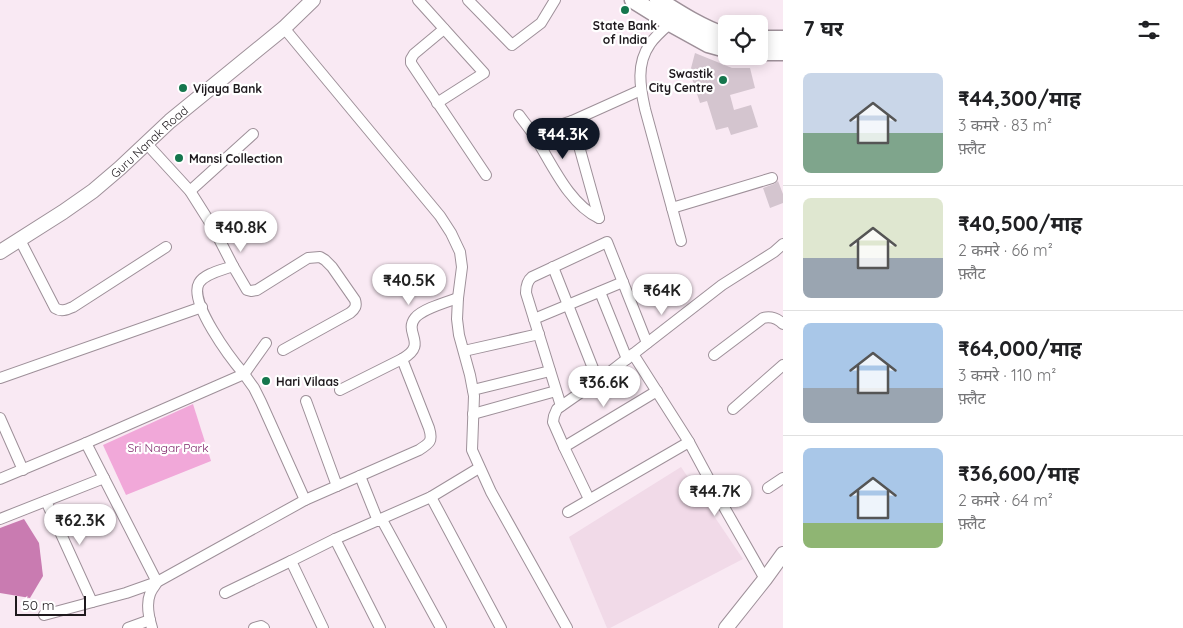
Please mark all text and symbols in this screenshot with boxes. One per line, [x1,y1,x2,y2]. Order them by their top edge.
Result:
marker: State Bank of India [619,4,631,16]
map controls [718,15,768,65]
button: locate [718,15,768,65]
text: 7 घर [803,15,843,41]
icon: filters [1135,16,1163,44]
place label: State Bank of India [593,18,657,47]
place label: Swastik City Centre [649,66,713,95]
marker: Swastik City Centre [717,74,729,86]
place label: Vijaya Bank [193,81,262,96]
marker: Vijaya Bank [177,82,189,94]
text: ₹44,300/माह [958,85,1081,111]
icon: home [843,93,903,153]
street label: Guru Nanak Road [107,102,191,181]
text: 3 कमरे · 83 m² [958,115,1052,135]
pin: ₹44.3K [522,118,604,160]
text: ₹44.3K [538,124,588,144]
text: फ़्लैट [958,138,986,158]
place label: Mansi Collection [189,151,283,166]
marker: Mansi Collection [173,152,185,164]
pin: ₹40.8K [200,210,282,253]
text: ₹40,500/माह [958,210,1082,236]
text: ₹40.8K [215,217,267,237]
icon: home [843,218,903,278]
text: 2 कमरे · 66 m² [958,240,1053,260]
text: फ़्लैट [958,263,986,283]
pin: ₹40.5K [368,264,450,306]
text: ₹40.5K [383,270,435,290]
pin: ₹64K [632,274,692,316]
text: ₹64K [643,280,681,300]
text: ₹64,000/माह [958,335,1082,361]
icon: home [843,343,903,403]
text: 3 कमरे · 110 m² [958,365,1056,385]
pin: ₹36.6K [563,366,645,408]
text: ₹36.6K [579,372,629,392]
place label: Hari Vilaas [276,374,339,389]
marker: Hari Vilaas [260,375,272,387]
text: फ़्लैट [958,388,986,408]
park label: Sri Nagar Park [127,440,209,455]
text: ₹36,600/माह [958,460,1079,486]
icon: home [843,468,903,528]
pin: ₹44.7K [674,474,756,517]
text: ₹44.7K [690,481,740,501]
text: 2 कमरे · 64 m² [958,490,1053,510]
pin: ₹62.3K [39,504,121,546]
text: ₹62.3K [55,510,105,530]
text: फ़्लैट [958,513,986,533]
scale bar [15,593,86,616]
text: 50 m [22,596,55,614]

